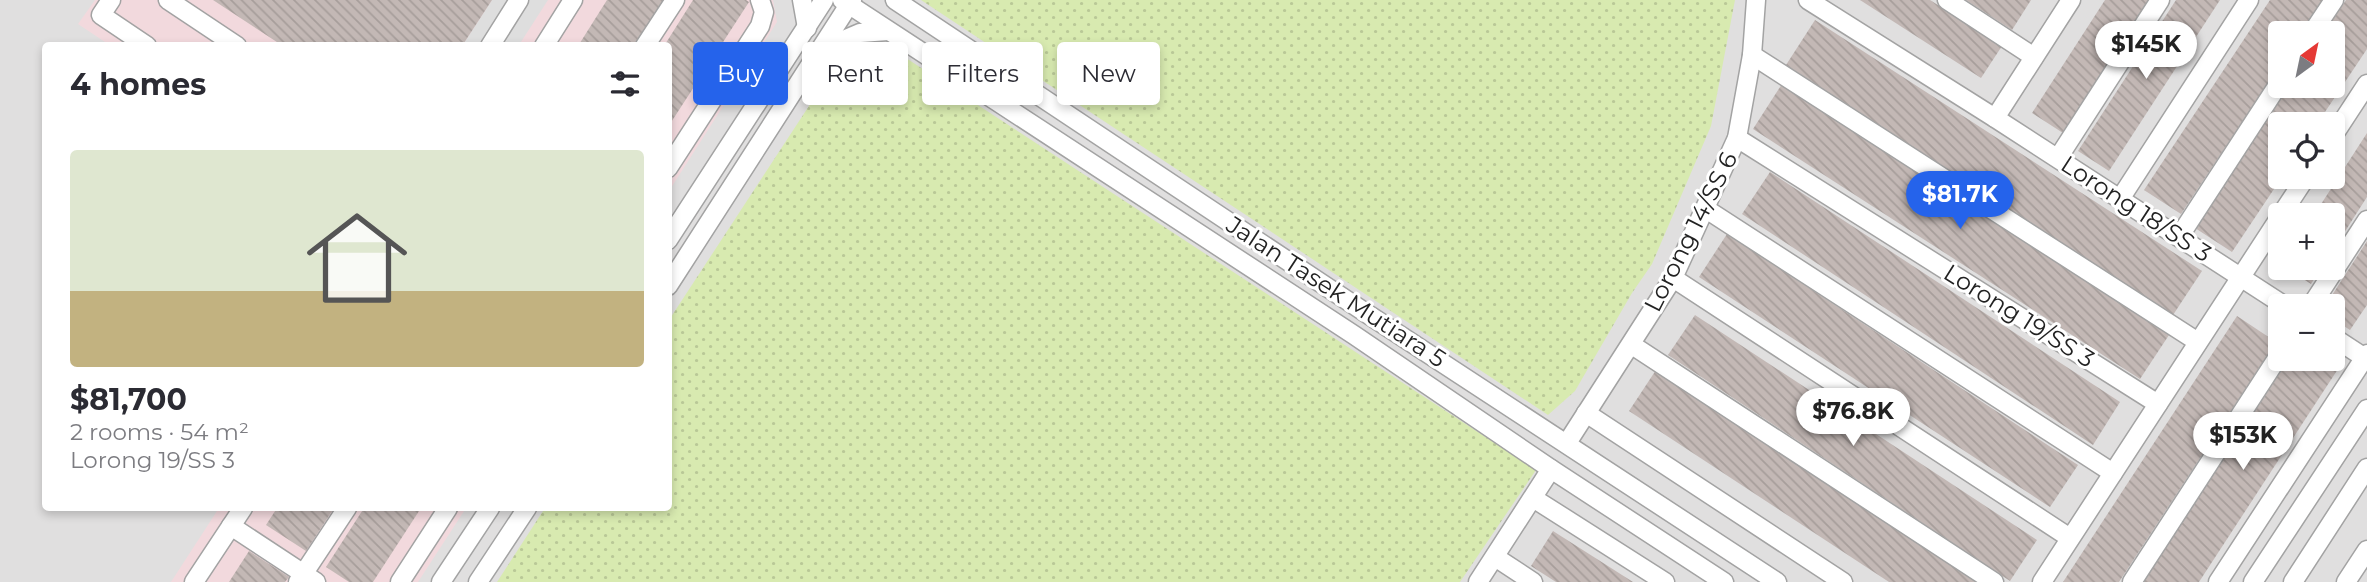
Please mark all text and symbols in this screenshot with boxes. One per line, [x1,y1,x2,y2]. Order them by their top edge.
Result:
north arrow [2268,21,2345,98]
map controls [2268,21,2345,371]
pin: $145K [2097,22,2195,81]
text: $145K [2111,30,2181,58]
chip: Buy [693,42,788,105]
chip: Rent [802,42,908,105]
chip: Filters [922,42,1043,105]
chip: New [1057,42,1160,105]
icon: filters [606,65,644,103]
text: 4 homes [70,66,206,103]
button: locate [2268,112,2345,189]
street label: Lorong 14/SS 6 [1638,147,1743,317]
street label: Lorong 18/SS 3 [2056,149,2217,268]
pin: $81.7K [1903,172,2017,231]
text: $81.7K [1922,180,1998,208]
icon: home [294,195,420,321]
button: + [2268,203,2345,280]
street label: Jalan Tasek Mutiara 5 [1220,209,1451,373]
street label: Lorong 19/SS 3 [1939,258,2100,373]
button: − [2268,294,2345,371]
text: $81,700 [70,381,187,418]
pin: $76.8K [1796,388,1910,448]
text: $76.8K [1812,397,1894,425]
pin: $153K [2194,412,2292,472]
text: 2 rooms · 54 m² [70,418,249,446]
text: $153K [2209,421,2277,449]
text: Lorong 19/SS 3 [70,446,235,474]

